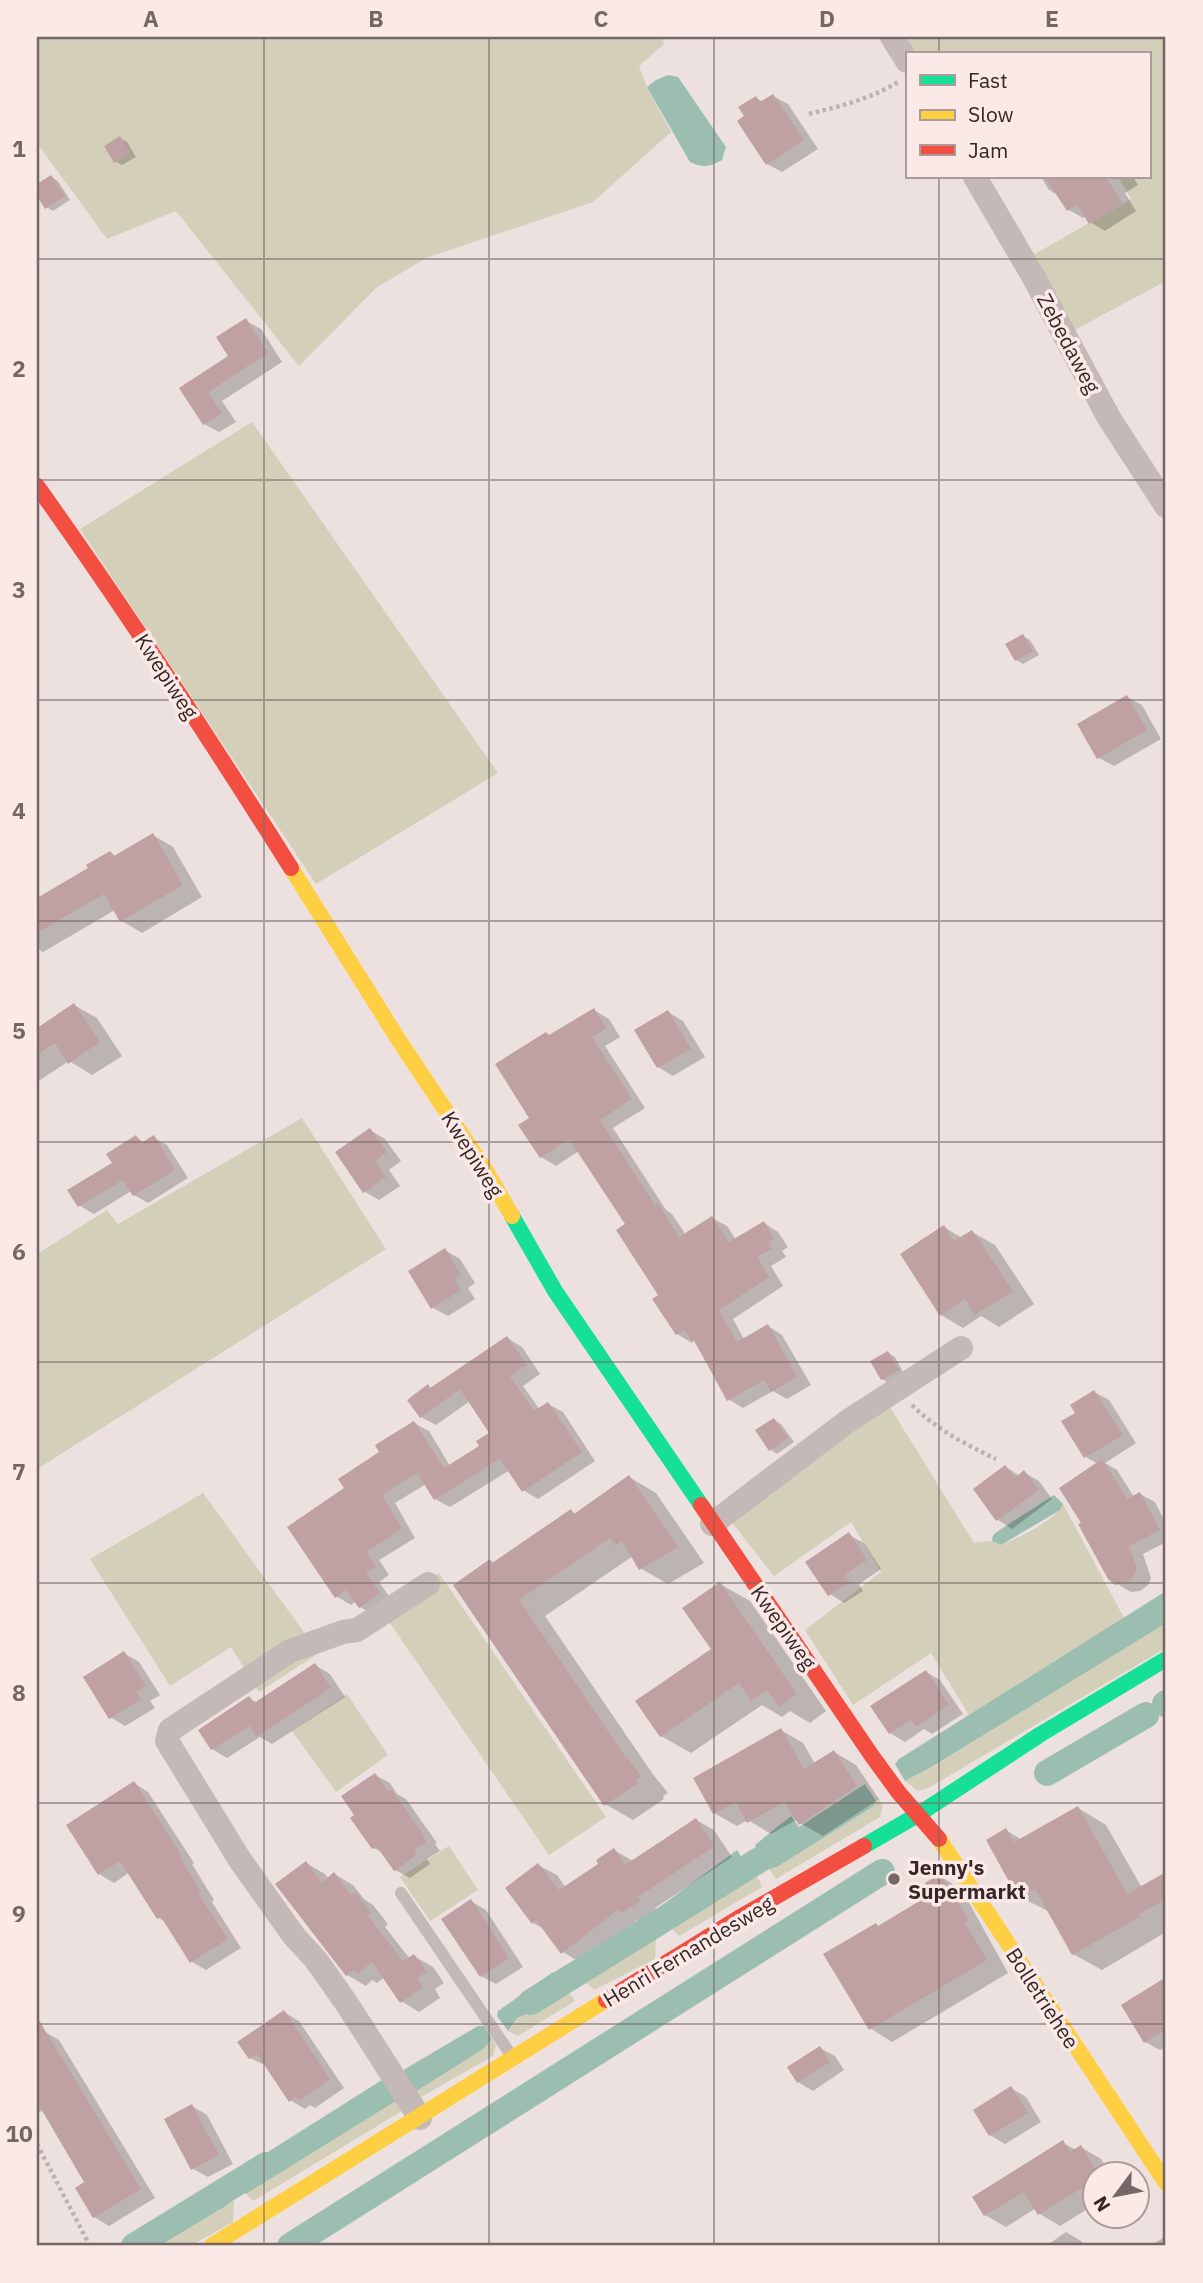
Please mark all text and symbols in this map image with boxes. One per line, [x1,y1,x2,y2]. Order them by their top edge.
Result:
text: A [143,3,159,33]
text: B [368,3,384,33]
text: C [594,3,609,33]
text: D [819,3,835,33]
text: E [1045,3,1059,33]
legend [906,52,1150,178]
text: Fast [968,66,1008,94]
text: Slow [968,100,1014,128]
text: 1 [12,133,26,163]
text: Jam [968,136,1008,164]
street label: Zebedaweg [1031,288,1107,398]
text: 2 [12,353,26,383]
text: 3 [12,574,26,604]
street label: Kwepiweg [129,628,205,724]
text: 4 [12,795,26,825]
text: 5 [12,1015,26,1045]
street label: Kwepiweg [435,1106,511,1202]
text: 6 [12,1236,26,1266]
text: 7 [12,1456,26,1486]
street label: Kwepiweg [745,1579,823,1675]
text: 8 [12,1677,26,1707]
place label: Jenny's Supermarkt [908,1853,1026,1905]
marker: Jenny's Supermarkt [886,1871,902,1887]
street label: Henri Fernandesweg [598,1889,778,2013]
text: 9 [12,1898,26,1928]
street label: Bolletriehee [1000,1942,1086,2054]
text: 10 [5,2118,33,2148]
north arrow [1080,2160,1150,2230]
text: N [1088,2192,1115,2216]

